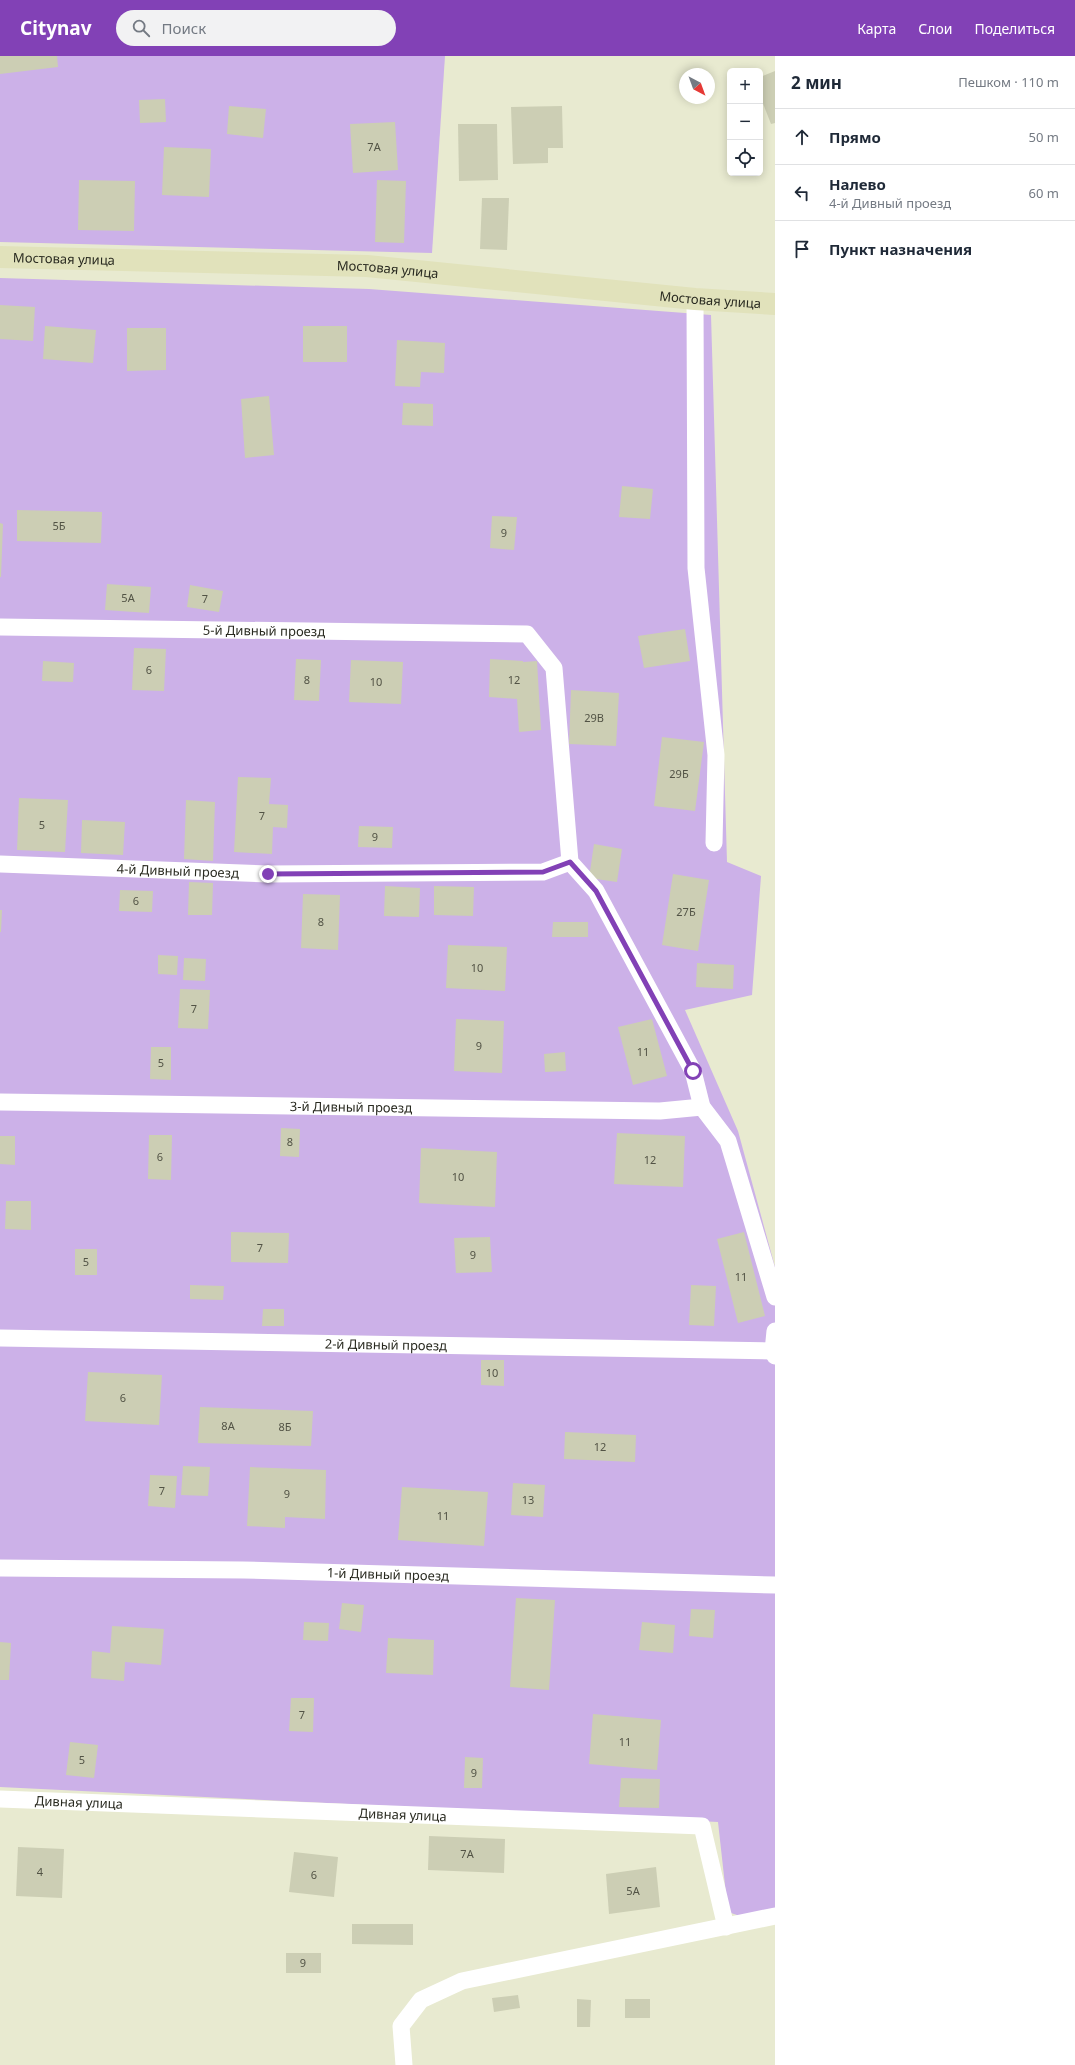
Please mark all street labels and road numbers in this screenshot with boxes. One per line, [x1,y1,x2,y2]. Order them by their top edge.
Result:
street label: Мостовая улица [13,248,115,269]
street label: Мостовая улица [337,256,439,282]
street label: Мостовая улица [659,286,762,312]
street label: 5-й Дивный проезд [203,621,325,640]
street label: 4-й Дивный проезд [116,859,239,882]
street label: 3-й Дивный проезд [290,1097,412,1117]
street label: 2-й Дивный проезд [325,1334,447,1355]
street label: 1-й Дивный проезд [327,1563,449,1585]
street label: Дивная улица [35,1791,123,1813]
street label: Дивная улица [358,1804,447,1825]

